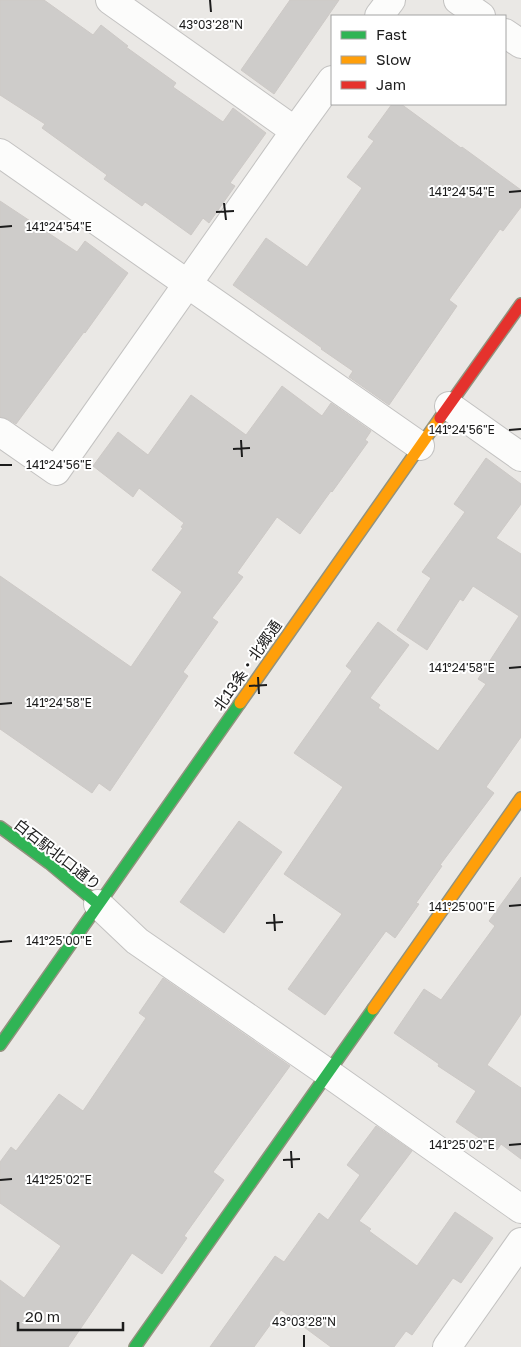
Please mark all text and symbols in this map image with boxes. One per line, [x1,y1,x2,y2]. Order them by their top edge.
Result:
legend [331,15,506,105]
text: 43°03'28"N [179,17,243,32]
text: Fast [376,25,407,43]
text: Slow [376,50,411,68]
text: Jam [376,75,406,93]
text: 141°24'54"E [429,184,495,199]
text: 141°24'54"E [26,219,92,234]
text: 141°24'56"E [429,422,495,437]
text: 141°24'56"E [26,457,92,472]
street label: 北13条・北郷通 [209,616,285,714]
text: 141°24'58"E [429,660,495,675]
text: 141°24'58"E [26,695,92,710]
street label: 白石駅北口通り [11,815,105,893]
text: 141°25'00"E [429,899,495,914]
text: 141°25'00"E [26,933,92,948]
text: 141°25'02"E [429,1137,495,1152]
text: 141°25'02"E [26,1172,92,1187]
scale bar [18,1300,122,1332]
text: 20 m [25,1307,60,1325]
text: 43°03'28"N [272,1314,336,1329]

